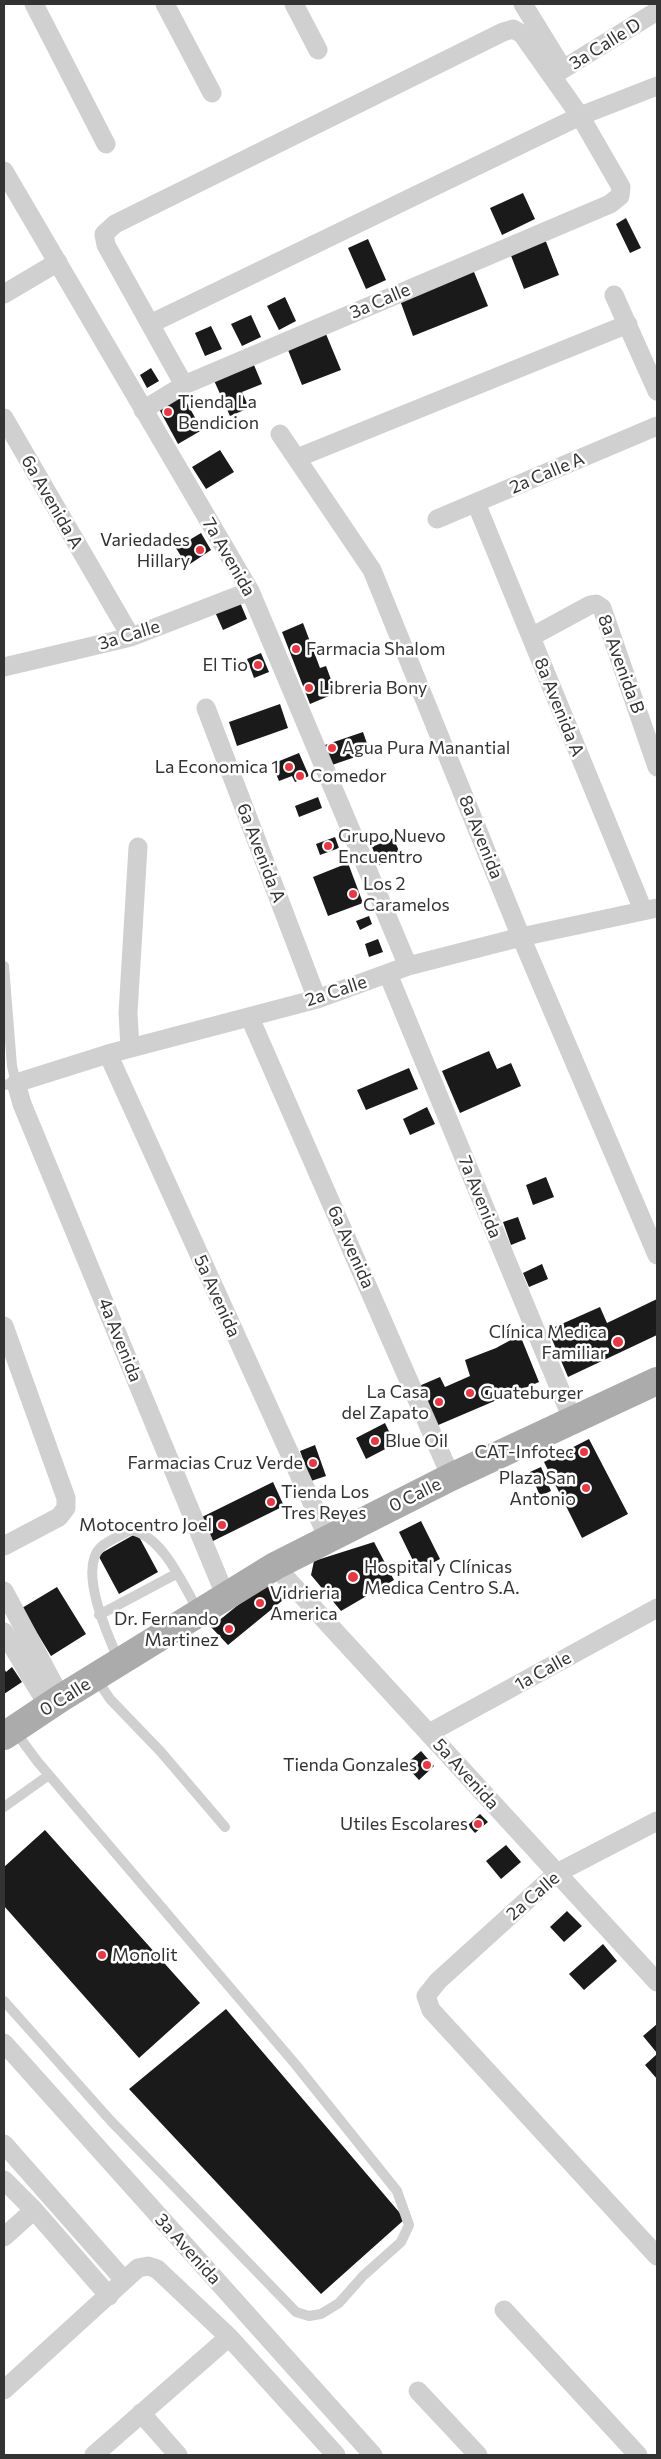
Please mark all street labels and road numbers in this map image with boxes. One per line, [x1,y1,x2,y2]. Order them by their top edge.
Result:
street label: 3a Calle D [565,14,645,74]
street label: 3a Calle [347,279,413,323]
street label: 2a Calle A [506,448,588,498]
street label: 6a Avenida A [17,451,87,553]
street label: 7a Avenida [198,514,260,600]
street label: 8a Avenida B [593,612,649,716]
street label: 3a Calle [95,615,163,655]
street label: 8a Avenida A [529,654,589,760]
street label: 8a Avenida [454,792,508,882]
street label: 6a Avenida A [232,800,290,906]
street label: 2a Calle [303,971,369,1011]
street label: 7a Avenida [454,1153,506,1241]
street label: 6a Avenida [323,1202,379,1292]
street label: 5a Avenida [189,1251,245,1341]
street label: 4a Avenida [93,1295,147,1385]
street label: 0 Calle [385,1473,445,1517]
street label: 1a Calle [511,1647,575,1695]
street label: 0 Calle [36,1673,94,1721]
street label: 5a Avenida [429,1734,503,1814]
street label: 2a Calle [502,1867,564,1925]
street label: 3a Avenida [151,2209,225,2289]

